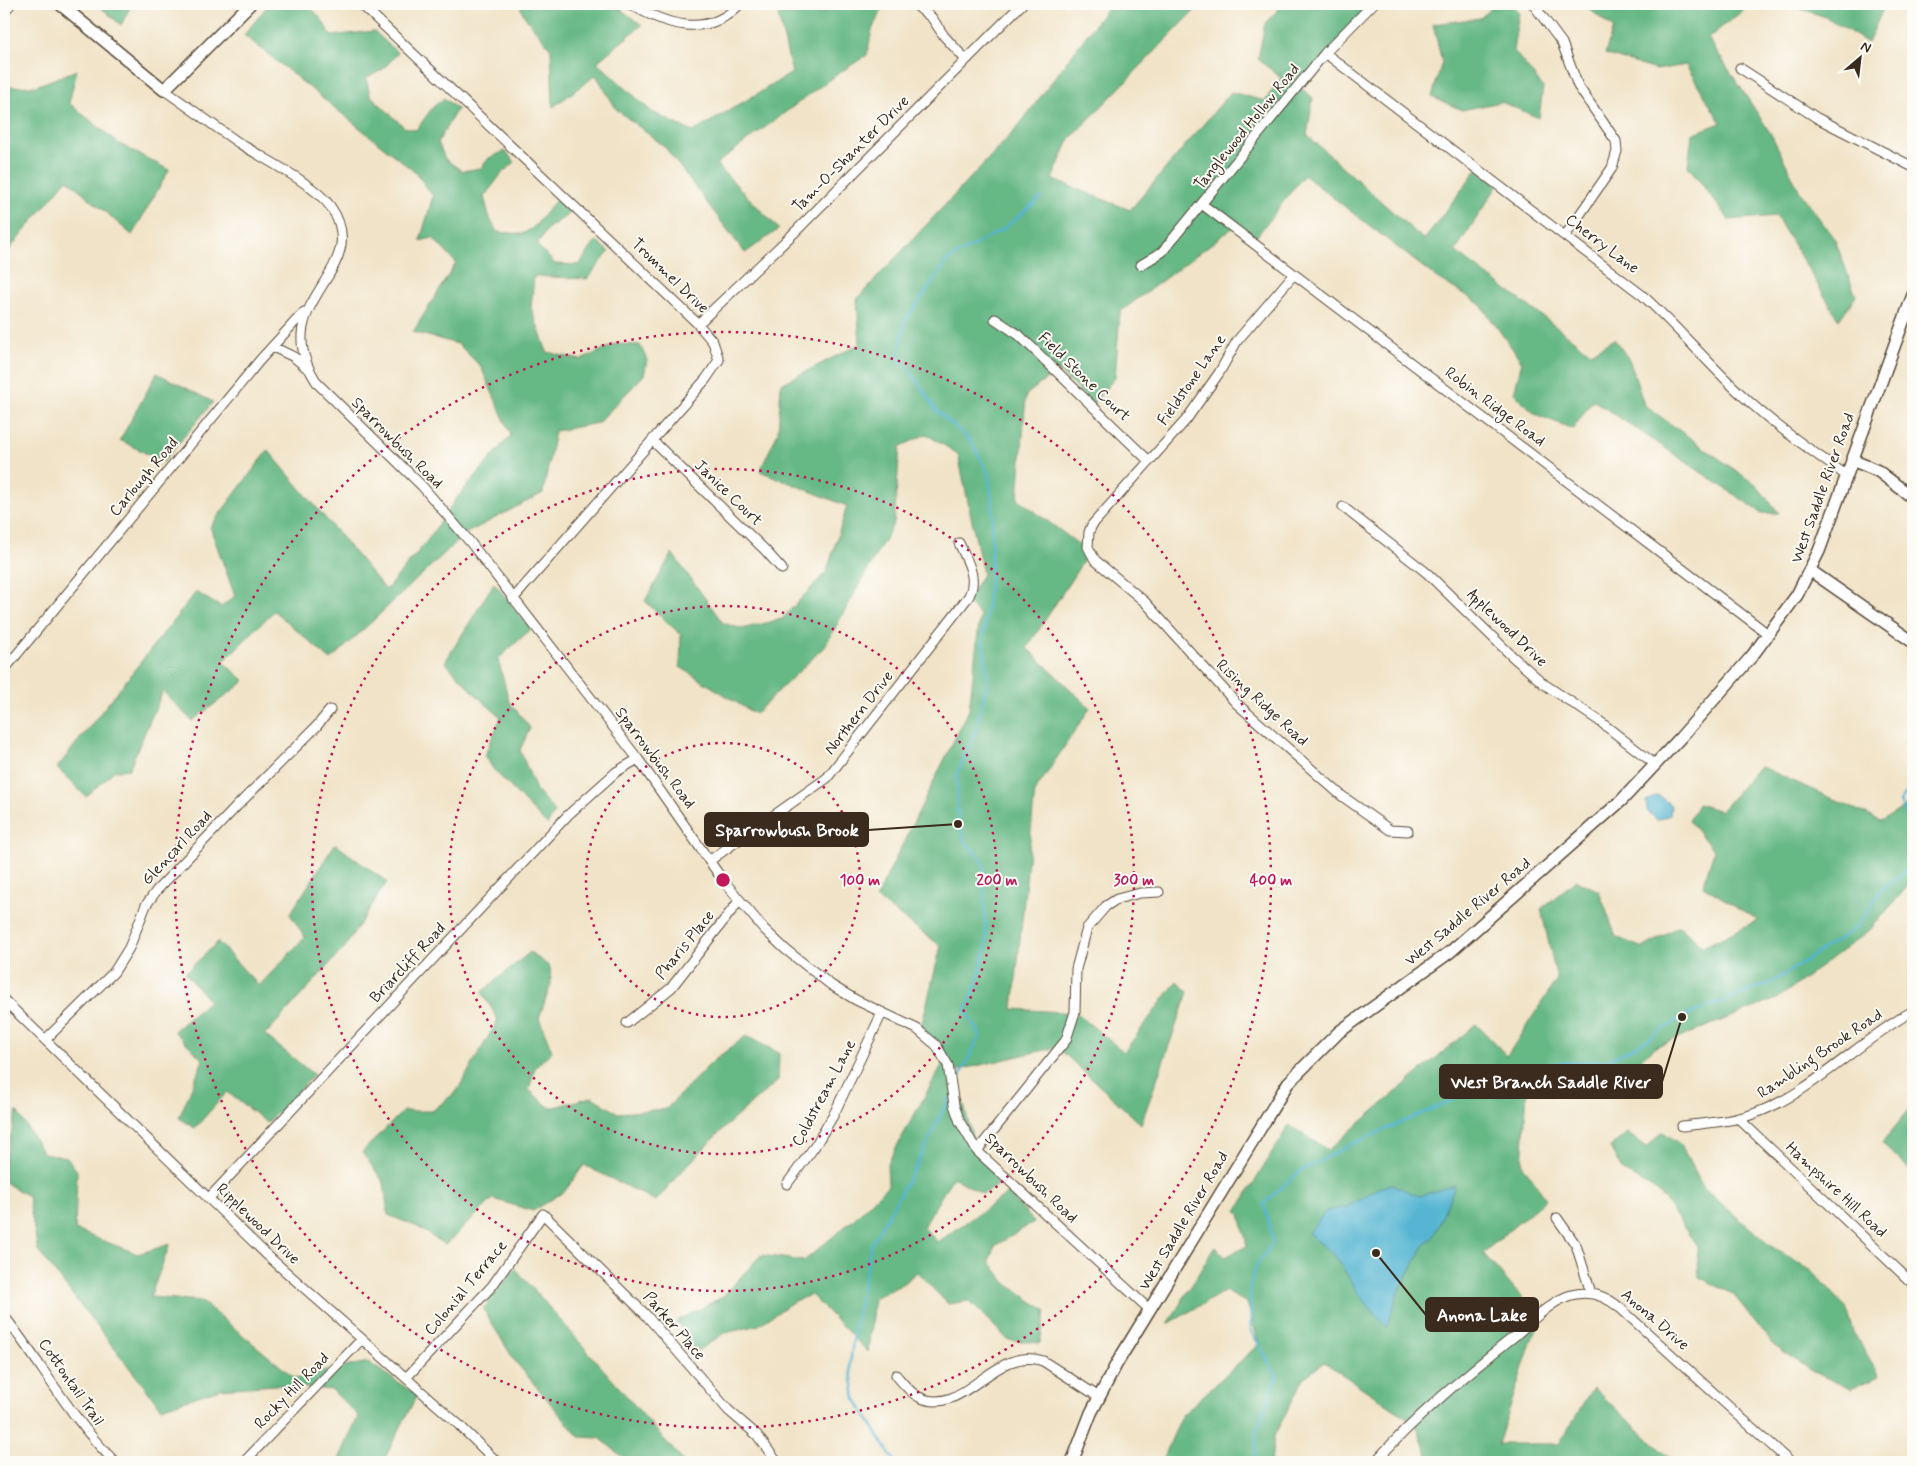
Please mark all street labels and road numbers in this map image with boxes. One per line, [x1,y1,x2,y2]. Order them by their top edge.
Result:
street label: Tanglewood Hollow Road [1189,59,1305,195]
street label: Tam-O-Shanter Drive [788,91,914,217]
street label: Cherry Lane [1561,209,1643,279]
street label: Trommel Drive [627,234,713,318]
street label: Field Stone Court [1033,328,1135,427]
street label: Fieldstone Lane [1153,330,1231,430]
street label: Robin Ridge Road [1440,362,1550,453]
street label: Sparrowbush Road [347,393,447,493]
street label: West Saddle River Road [1786,410,1860,566]
street label: Carlough Road [105,433,183,521]
street label: Janice Court [689,455,767,531]
street label: Applewood Drive [1462,584,1552,672]
street label: Rising Ridge Road [1211,655,1313,751]
street label: Northern Drive [820,667,898,759]
street label: Sparrowbush Road [610,703,700,813]
street label: Glencarl Road [137,806,217,890]
street label: West Saddle River Road [1401,853,1535,971]
street label: Pharis Place [651,906,719,984]
street label: Briarcliff Road [365,918,451,1008]
street label: Rambling Brook Road [1753,1004,1887,1105]
street label: Coldstream Lane [787,1036,861,1150]
street label: Sparrowbush Road [980,1128,1082,1228]
street label: Hampshire Hill Road [1781,1137,1891,1243]
street label: West Saddle River Road [1134,1148,1234,1294]
street label: Ripplewood Drive [212,1179,304,1269]
street label: Colonial Terrace [420,1236,512,1340]
street label: Anona Drive [1616,1285,1694,1355]
street label: Parker Place [638,1287,710,1365]
street label: Cottontail Trail [33,1334,109,1430]
street label: Rocky Hill Road [250,1348,334,1434]

